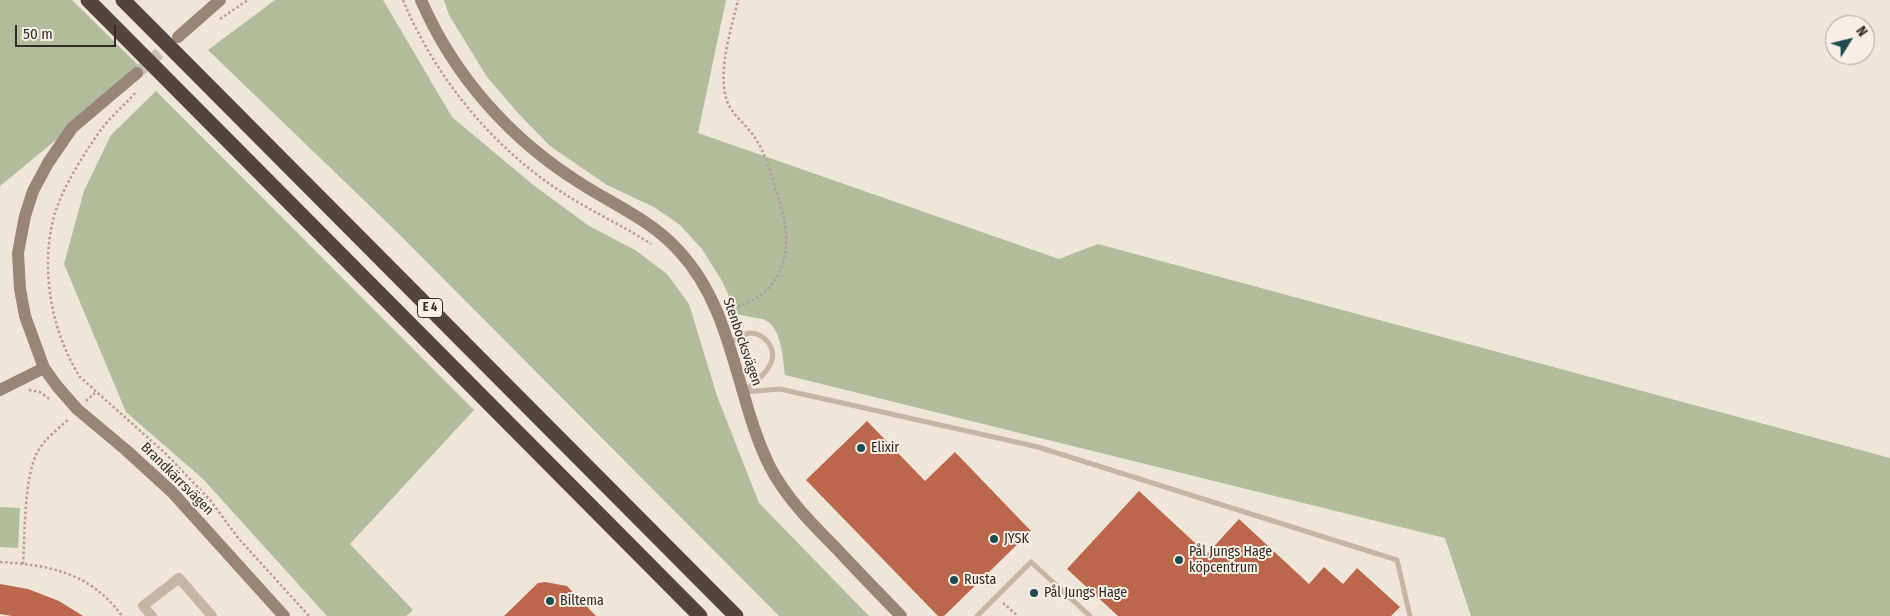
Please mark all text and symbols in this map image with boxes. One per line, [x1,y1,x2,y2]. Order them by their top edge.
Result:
scale bar [18,15,119,47]
north arrow [1825,15,1875,65]
text: N [1852,23,1871,40]
text: 50 m [23,25,53,43]
street label: Stenbocksvägen [719,296,765,388]
road number: E 4 [418,298,442,318]
street label: Brandkärrsvägen [137,439,217,519]
place label: Elixir [871,440,899,456]
marker: Elixir [855,442,867,454]
place label: JYSK [1004,531,1029,547]
marker: JYSK [988,533,1000,545]
place label: Pål Jungs Hage köpcentrum [1189,544,1272,576]
marker: Pål Jungs Hage köpcentrum [1173,554,1185,566]
place label: Rusta [964,572,996,588]
marker: Rusta [948,574,960,586]
place label: Pål Jungs Hage [1044,585,1127,601]
marker: Pål Jungs Hage [1028,587,1040,599]
place label: Biltema [560,593,604,609]
marker: Biltema [544,595,556,607]

